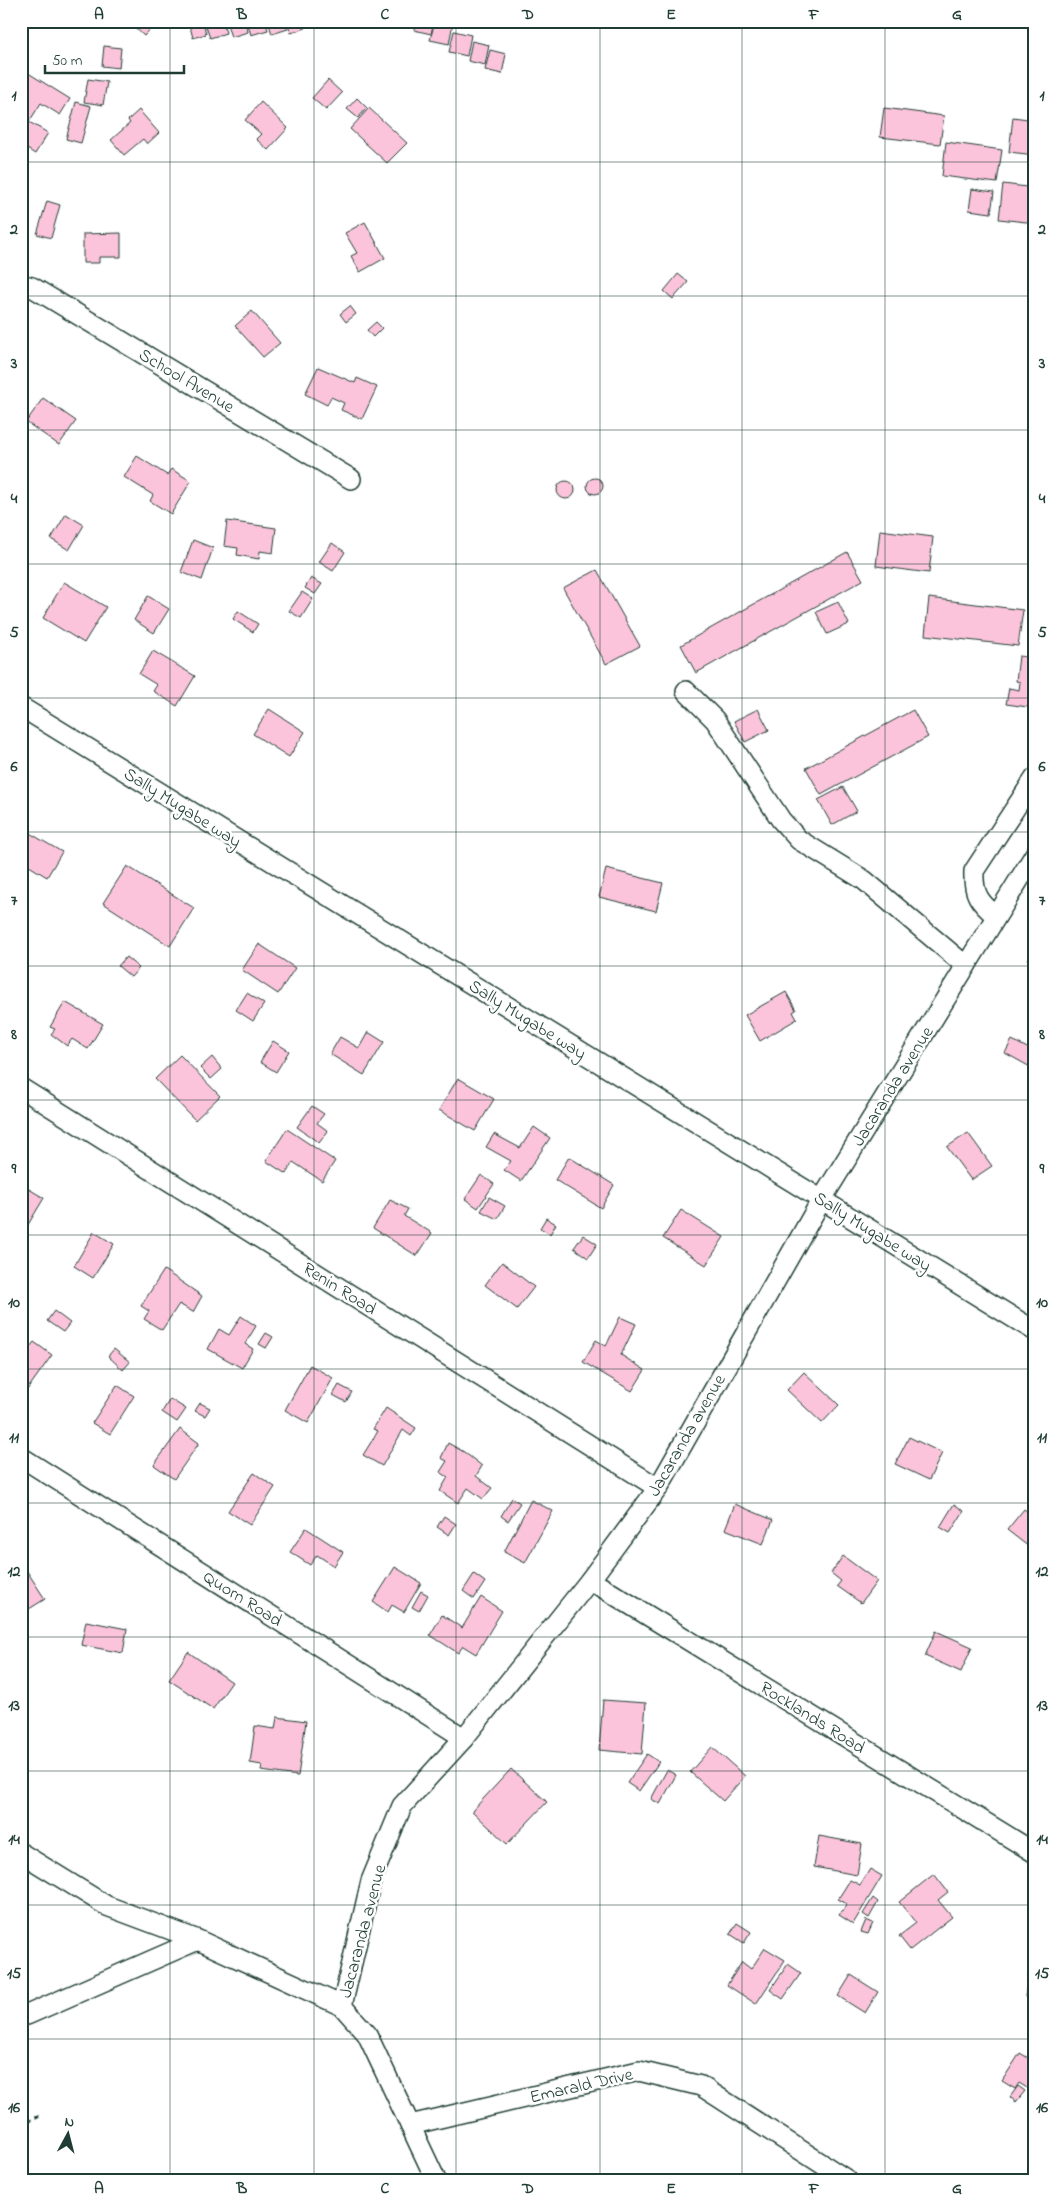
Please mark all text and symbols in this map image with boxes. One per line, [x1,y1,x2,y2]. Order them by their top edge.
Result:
text: A [94,3,104,27]
text: B [236,3,248,27]
text: C [381,3,390,27]
text: D [521,3,534,27]
text: E [666,3,676,27]
text: F [808,3,820,27]
text: G [952,3,962,27]
scale bar [45,42,184,74]
text: 50 m [52,50,83,72]
text: 1 [11,84,17,108]
text: 1 [1039,84,1045,108]
text: 2 [9,218,18,242]
text: 2 [1037,218,1046,242]
street label: School Avenue [133,343,240,421]
text: 3 [10,352,18,376]
text: 3 [1038,352,1046,376]
text: 4 [10,487,18,511]
text: 4 [1038,487,1046,511]
text: 5 [9,621,19,645]
text: 5 [1037,621,1047,645]
text: 6 [9,755,18,779]
text: 6 [1037,755,1046,779]
street label: Sally Mugabe way [118,762,246,856]
text: 7 [11,889,18,913]
text: 7 [1039,889,1046,913]
street label: Sally Mugabe way [463,974,591,1068]
street label: Jacaranda avenue [846,1021,942,1152]
text: 8 [10,1023,17,1047]
text: 8 [1038,1023,1045,1047]
text: 9 [11,1157,17,1181]
text: 9 [1039,1157,1045,1181]
street label: Sally Mugabe way [808,1186,936,1280]
street label: Renin Road [297,1257,381,1323]
text: 10 [8,1291,20,1315]
text: 10 [1036,1291,1048,1315]
street label: Jacaranda avenue [642,1369,734,1502]
text: 11 [9,1426,20,1450]
text: 11 [1037,1426,1048,1450]
text: 12 [7,1560,21,1584]
text: 12 [1035,1560,1049,1584]
street label: Quorn Road [197,1565,287,1634]
street label: Rocklands Road [754,1676,870,1761]
text: 13 [8,1694,20,1718]
text: 13 [1036,1694,1048,1718]
text: 14 [8,1828,20,1852]
text: 14 [1036,1828,1048,1852]
street label: Jacaranda avenue [334,1861,394,2001]
text: 15 [7,1962,22,1986]
text: 15 [1035,1962,1050,1986]
street label: Emarald Drive [527,2062,636,2111]
text: 16 [8,2096,21,2120]
text: 16 [1036,2096,1049,2120]
north arrow [42,2108,92,2158]
text: N [63,2112,75,2134]
text: A [94,2177,104,2201]
text: B [236,2177,248,2201]
text: C [381,2177,390,2201]
text: D [521,2177,534,2201]
text: E [666,2177,676,2201]
text: F [808,2177,820,2201]
text: G [952,2177,962,2201]

